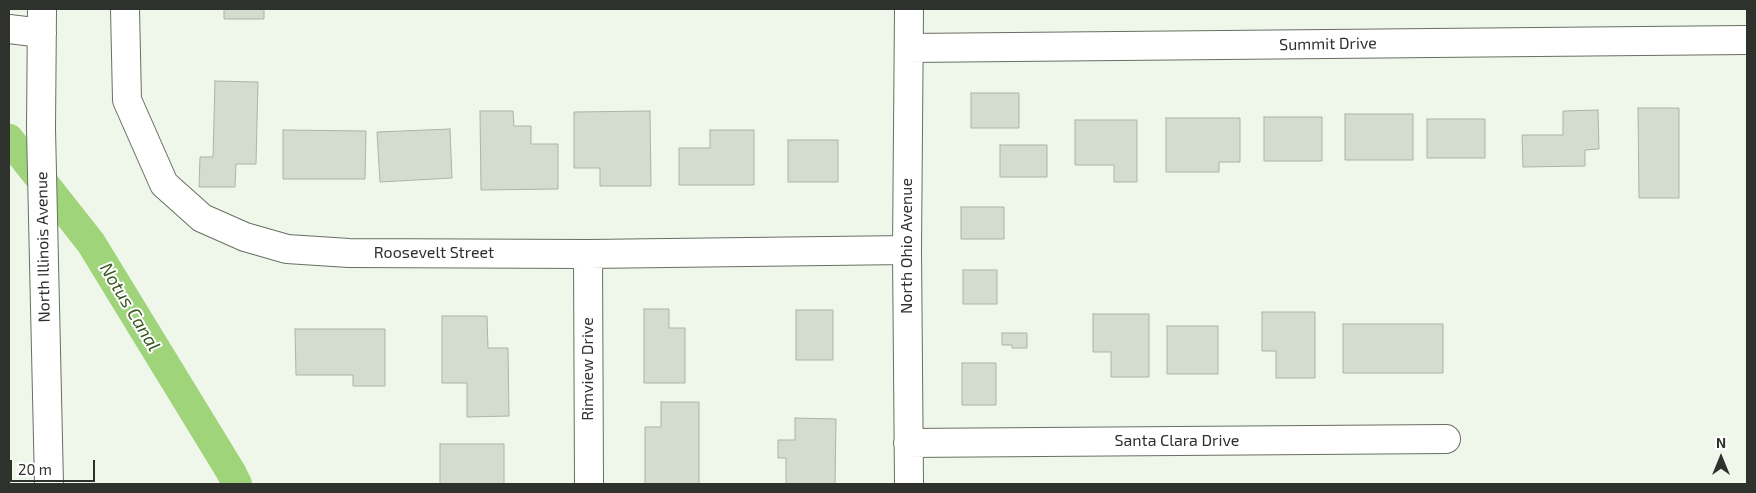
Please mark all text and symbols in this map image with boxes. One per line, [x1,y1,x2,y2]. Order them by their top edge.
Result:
street label: Summit Drive [1279,34,1377,54]
street label: North Illinois Avenue [32,171,54,323]
street label: North Ohio Avenue [897,178,917,314]
street label: Roosevelt Street [374,243,494,263]
water label: Notus Canal [95,259,165,355]
street label: Rimview Drive [578,317,598,421]
street label: Santa Clara Drive [1115,431,1239,451]
north arrow [1696,433,1746,483]
text: N [1716,434,1726,451]
scale bar [12,450,98,482]
text: 20 m [18,460,52,478]

